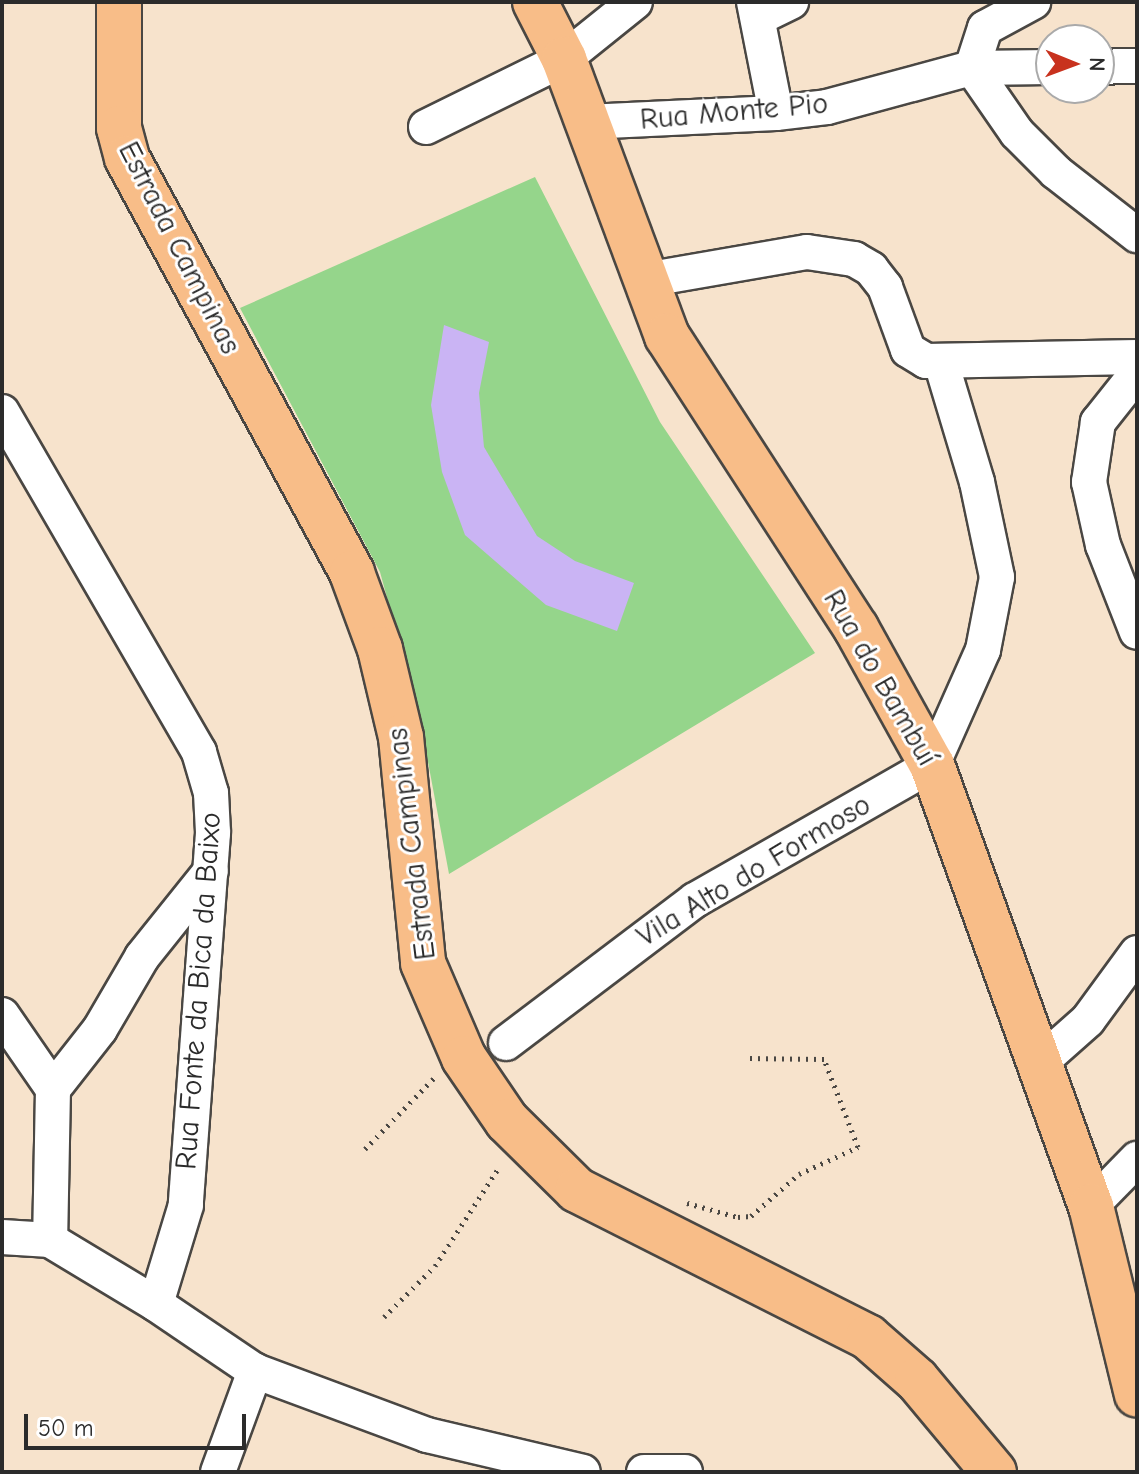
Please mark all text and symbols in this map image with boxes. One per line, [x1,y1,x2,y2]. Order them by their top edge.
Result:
north arrow [1035,24,1115,104]
text: N [1084,57,1110,72]
street label: Rua Monte Pio [639,86,829,138]
street label: Estrada Campinas [110,136,248,360]
street label: Rua do Bambuí [815,583,945,773]
street label: Estrada Campinas [380,726,444,962]
street label: Vila Alto do Formoso [631,787,877,955]
street label: Rua Fonte da Bica da Baixo [169,811,229,1171]
scale bar [28,1398,250,1448]
text: 50 m [38,1414,94,1442]

